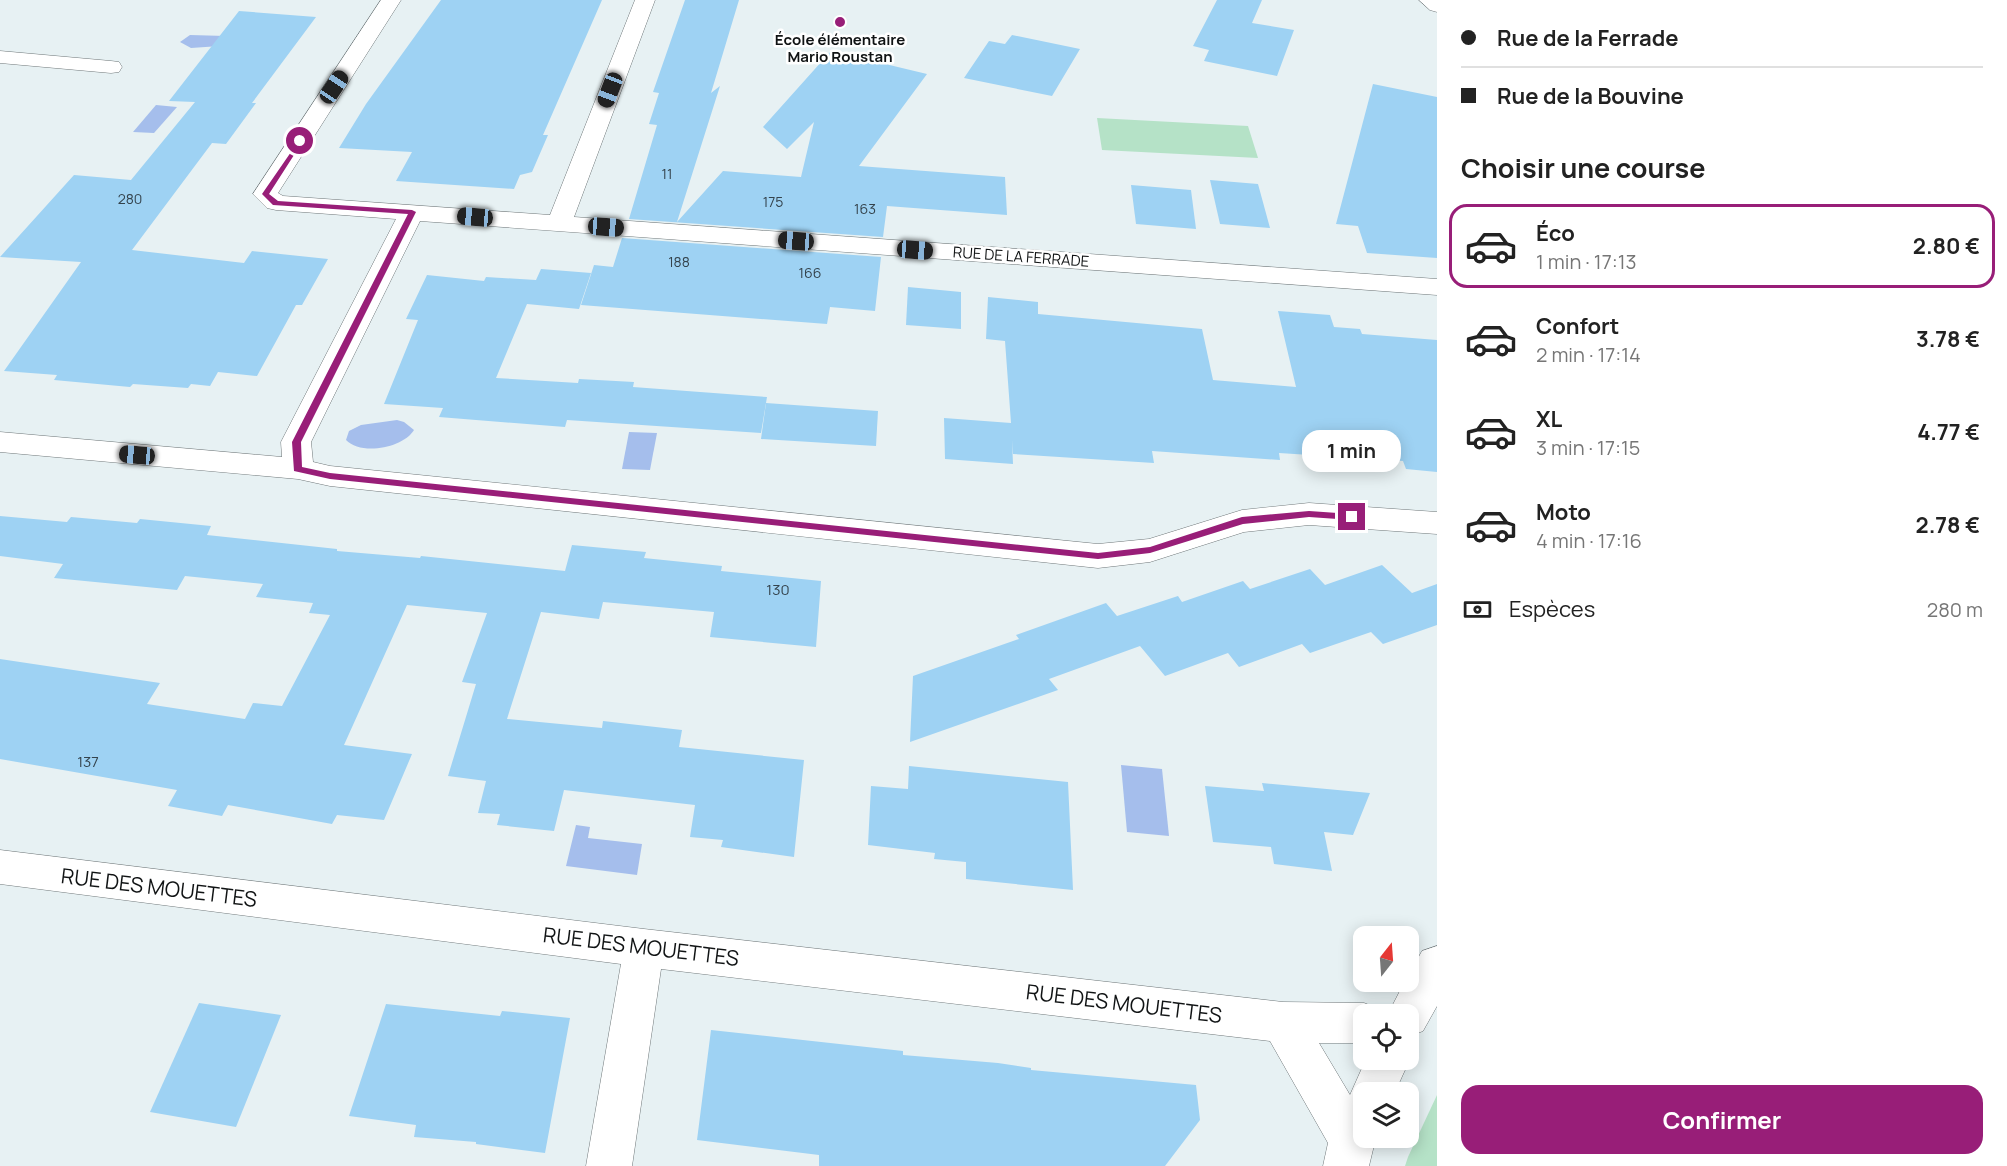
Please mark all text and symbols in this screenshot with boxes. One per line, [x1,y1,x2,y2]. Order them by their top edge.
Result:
marker: École élémentaire Mario Roustan [833,15,847,29]
text: Rue de la Ferrade [1497,23,1679,53]
place label: École élémentaire Mario Roustan [775,29,905,67]
car [316,67,352,107]
car [595,70,625,110]
text: Rue de la Bouvine [1497,81,1684,111]
route start [286,127,313,154]
text: Choisir une course [1461,149,1705,186]
house number: 11 [662,164,672,183]
house number: 280 [118,189,142,208]
house number: 175 [763,192,783,211]
house number: 163 [854,199,876,218]
car [456,206,494,228]
car [587,217,625,237]
text: Éco [1536,218,1575,248]
icon: car [1464,219,1518,273]
car [777,231,815,251]
text: 2.80 € [1913,231,1980,261]
car [896,240,934,260]
street label: RUE DE LA FERRADE [952,241,1090,272]
text: 1 min · 17:13 [1536,248,1637,275]
house number: 188 [668,252,690,271]
house number: 166 [799,263,821,282]
text: Confort [1536,311,1619,341]
icon: car [1464,312,1518,366]
text: 3.78 € [1916,324,1980,354]
text: 2 min · 17:14 [1536,341,1641,368]
text: XL [1536,404,1562,434]
icon: car [1464,405,1518,459]
text: 4.77 € [1917,417,1980,447]
callout: 1 min [1302,430,1402,472]
text: 3 min · 17:15 [1536,434,1640,461]
text: 1 min [1327,437,1376,464]
car [118,444,156,466]
text: Moto [1536,497,1591,527]
icon: car [1464,498,1518,552]
route end [1338,503,1365,530]
text: 2.78 € [1916,510,1980,540]
text: 4 min · 17:16 [1536,527,1642,554]
house number: 130 [766,579,790,600]
icon: cash [1461,593,1494,626]
text: Espèces [1509,594,1595,624]
text: 280 m [1927,596,1983,623]
house number: 137 [77,751,99,772]
street label: RUE DES MOUETTES [60,861,259,913]
street label: RUE DES MOUETTES [542,920,741,972]
north arrow [1353,926,1419,992]
map controls [1353,926,1419,1148]
street label: RUE DES MOUETTES [1025,977,1224,1029]
button: locate [1353,1004,1419,1070]
button: layers [1353,1082,1419,1148]
button: Confirmer [1461,1085,1983,1154]

